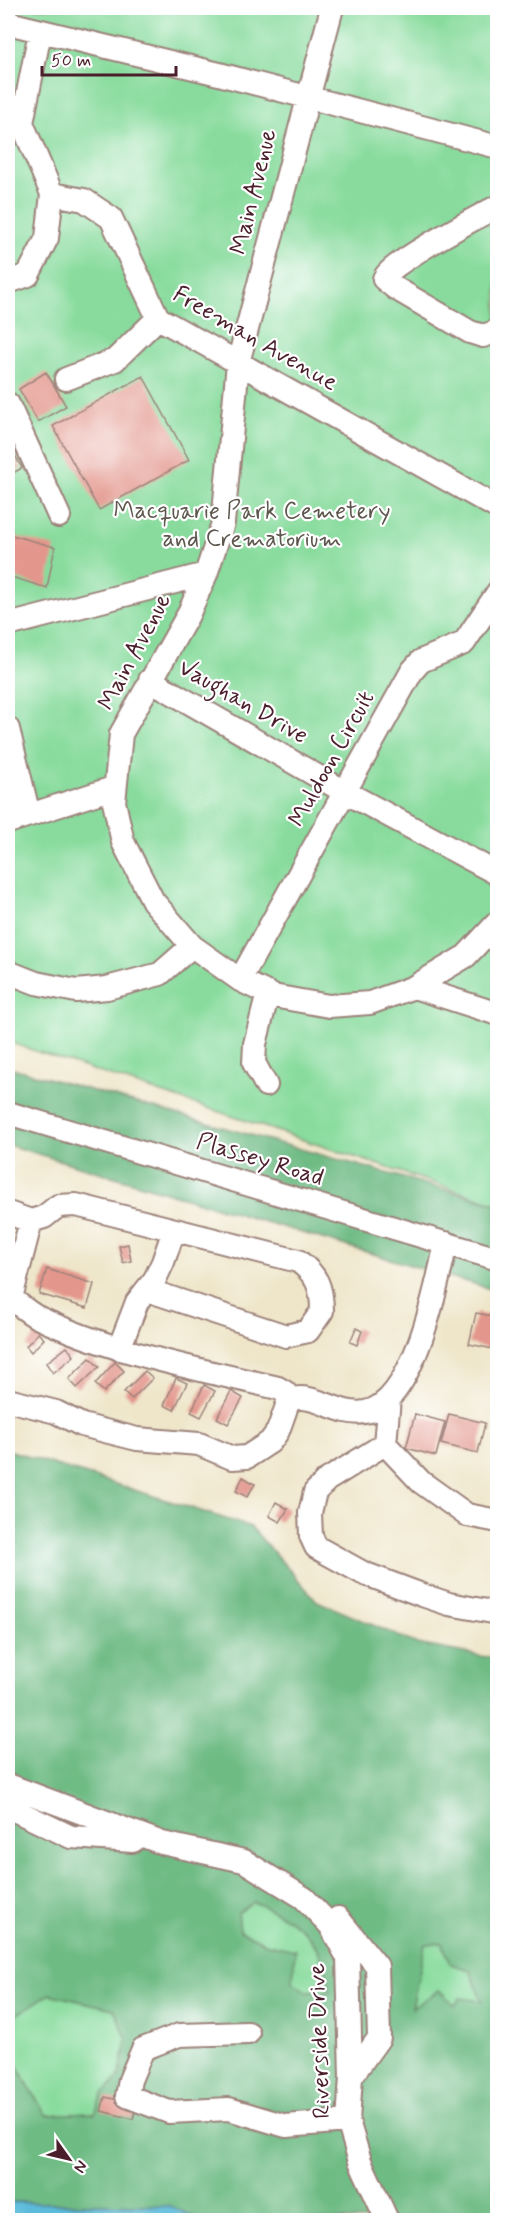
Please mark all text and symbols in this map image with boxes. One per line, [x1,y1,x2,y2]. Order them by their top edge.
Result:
scale bar [42,39,176,77]
text: 50 m [51,49,91,73]
street label: Main Avenue [223,126,285,258]
street label: Freeman Avenue [167,279,343,399]
park label: Macquarie Park Cemetery and Crematorium [113,496,391,555]
street label: Main Avenue [91,588,179,716]
street label: Vaughan Drive [171,652,313,754]
street label: Muldoon Circuit [282,685,382,833]
street label: Plassey Road [193,1126,327,1194]
street label: Riverside Drive [302,1963,338,2119]
north arrow [39,2129,99,2189]
text: N [69,2156,92,2177]

